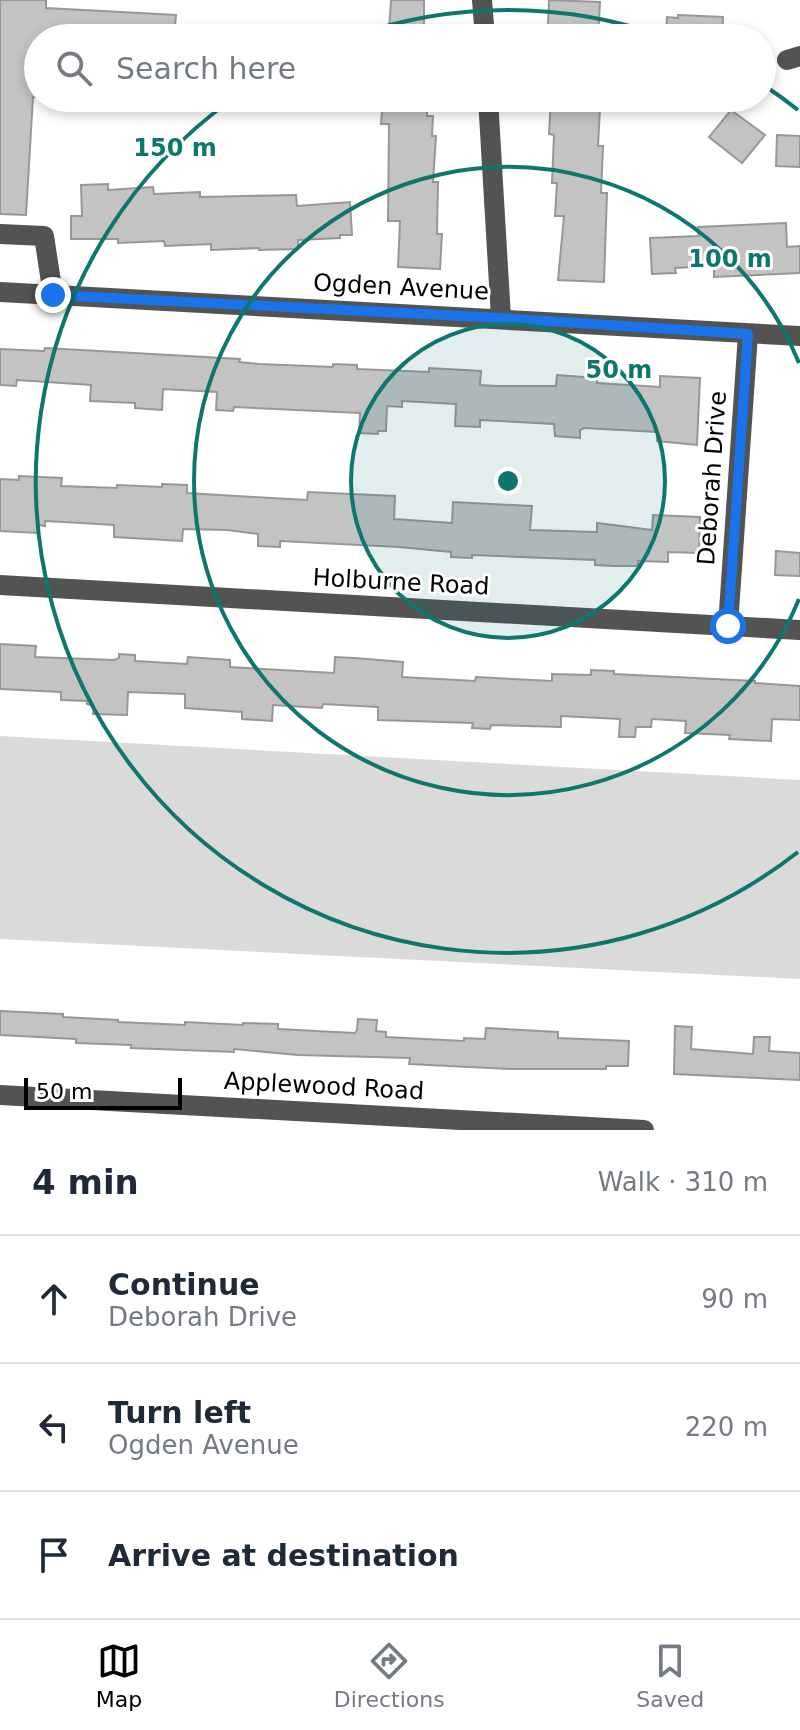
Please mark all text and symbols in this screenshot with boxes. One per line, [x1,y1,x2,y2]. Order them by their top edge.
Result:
search box [24,24,776,112]
icon: search [52,46,96,90]
text: Search here [116,51,296,86]
text: 150 m [133,134,217,162]
text: 100 m [688,245,772,273]
street label: Ogden Avenue [312,268,490,306]
route end [35,277,71,313]
text: 50 m [586,356,652,384]
street label: Deborah Drive [692,390,732,566]
centre of rings [494,467,522,495]
street label: Holburne Road [312,563,490,601]
route start [710,608,746,644]
street label: Applewood Road [223,1067,425,1105]
scale bar [24,1074,182,1110]
text: 50 m [36,1079,92,1104]
text: 4 min [32,1162,139,1202]
text: Walk · 310 m [598,1167,768,1197]
text: Continue [108,1267,260,1302]
icon: ahead [32,1277,76,1321]
text: 90 m [701,1284,768,1314]
text: Deborah Drive [108,1302,297,1332]
text: Turn left [108,1395,251,1430]
icon: left [32,1405,76,1449]
text: 220 m [685,1412,768,1442]
text: Ogden Avenue [108,1430,299,1460]
icon: arrive [32,1533,76,1577]
text: Arrive at destination [108,1538,459,1573]
tab: Map [96,1639,142,1712]
tab: Directions [334,1639,445,1712]
tab: Saved [636,1639,704,1712]

